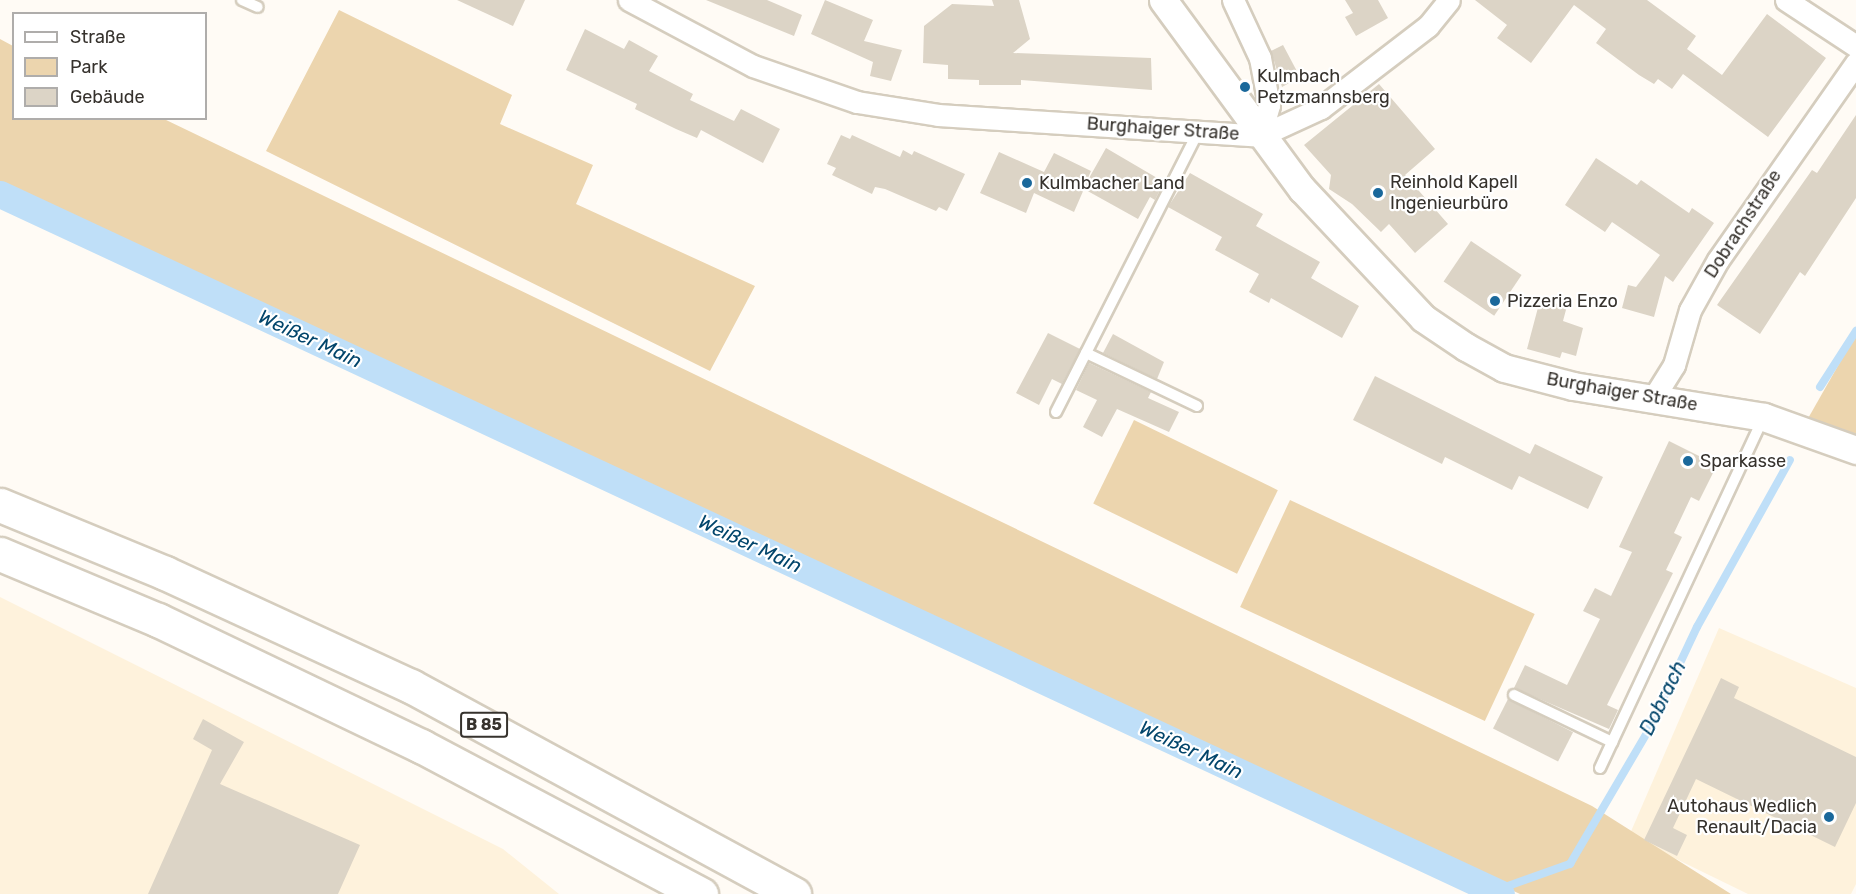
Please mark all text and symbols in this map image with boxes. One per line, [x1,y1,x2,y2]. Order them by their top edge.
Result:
legend [12,12,207,120]
text: Straße [70,26,126,48]
text: Park [70,56,107,78]
place label: Kulmbach Petzmannsberg [1257,66,1390,109]
marker: Kulmbach Petzmannsberg [1238,80,1252,94]
text: Gebäude [70,86,145,108]
street label: Burghaiger Straße [1086,113,1240,145]
street label: Dobrachstraße [1700,166,1786,282]
place label: Kulmbacher Land [1039,172,1185,194]
place label: Reinhold Kapell Ingenieurbüro [1390,172,1518,214]
marker: Kulmbacher Land [1020,176,1034,190]
marker: Reinhold Kapell Ingenieurbüro [1371,186,1385,200]
place label: Pizzeria Enzo [1507,290,1618,312]
marker: Pizzeria Enzo [1488,294,1502,308]
water label: Weißer Main [254,304,366,374]
street label: Burghaiger Straße [1545,368,1699,416]
place label: Sparkasse [1700,450,1786,472]
marker: Sparkasse [1681,454,1695,468]
water label: Weißer Main [694,509,806,579]
water label: Dobrach [1635,657,1691,739]
road number: B 85 [460,712,508,738]
water label: Weißer Main [1135,715,1247,785]
place label: Autohaus Wedlich Renault/Dacia [1667,796,1817,838]
marker: Autohaus Wedlich Renault/Dacia [1822,810,1836,824]

